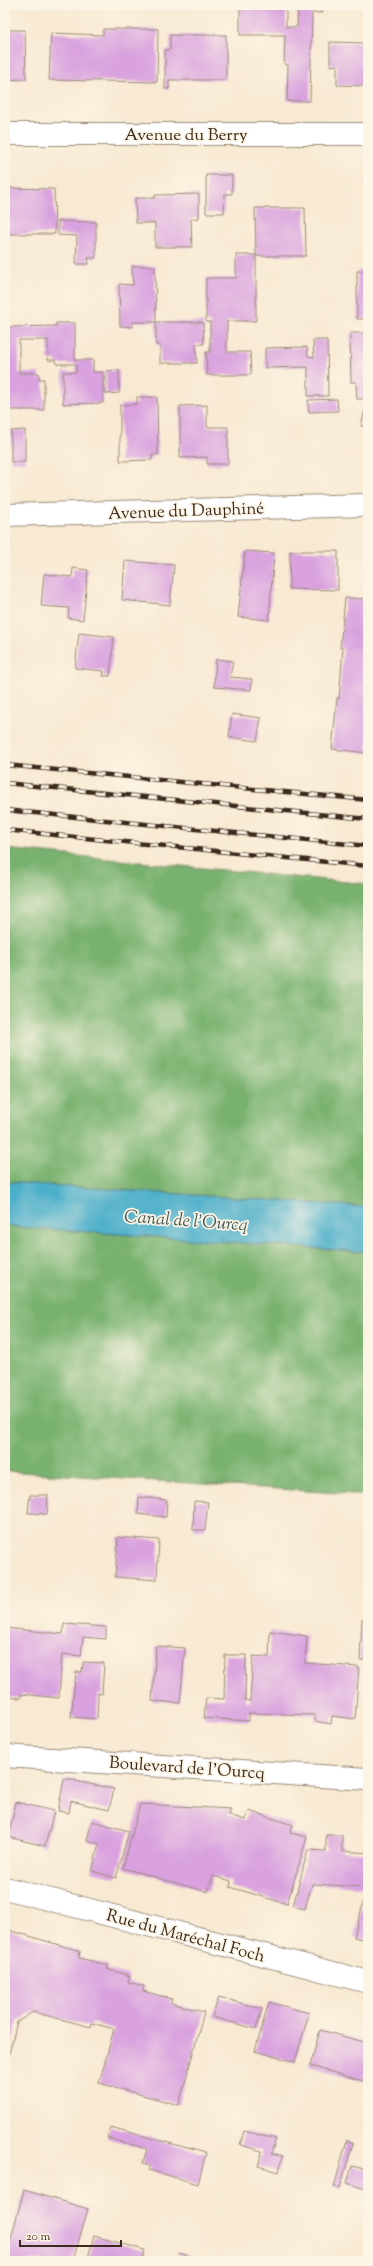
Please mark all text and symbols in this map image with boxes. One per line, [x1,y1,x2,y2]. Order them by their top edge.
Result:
street label: Avenue du Berry [124,124,248,148]
street label: Avenue du Dauphiné [108,497,265,527]
water label: Canal de l'Ourcq [123,1205,249,1239]
street label: Boulevard de l'Ourcq [108,1752,266,1786]
street label: Rue du Maréchal Foch [104,1904,267,1970]
scale bar [20,2222,121,2248]
text: 20 m [26,2228,51,2246]

